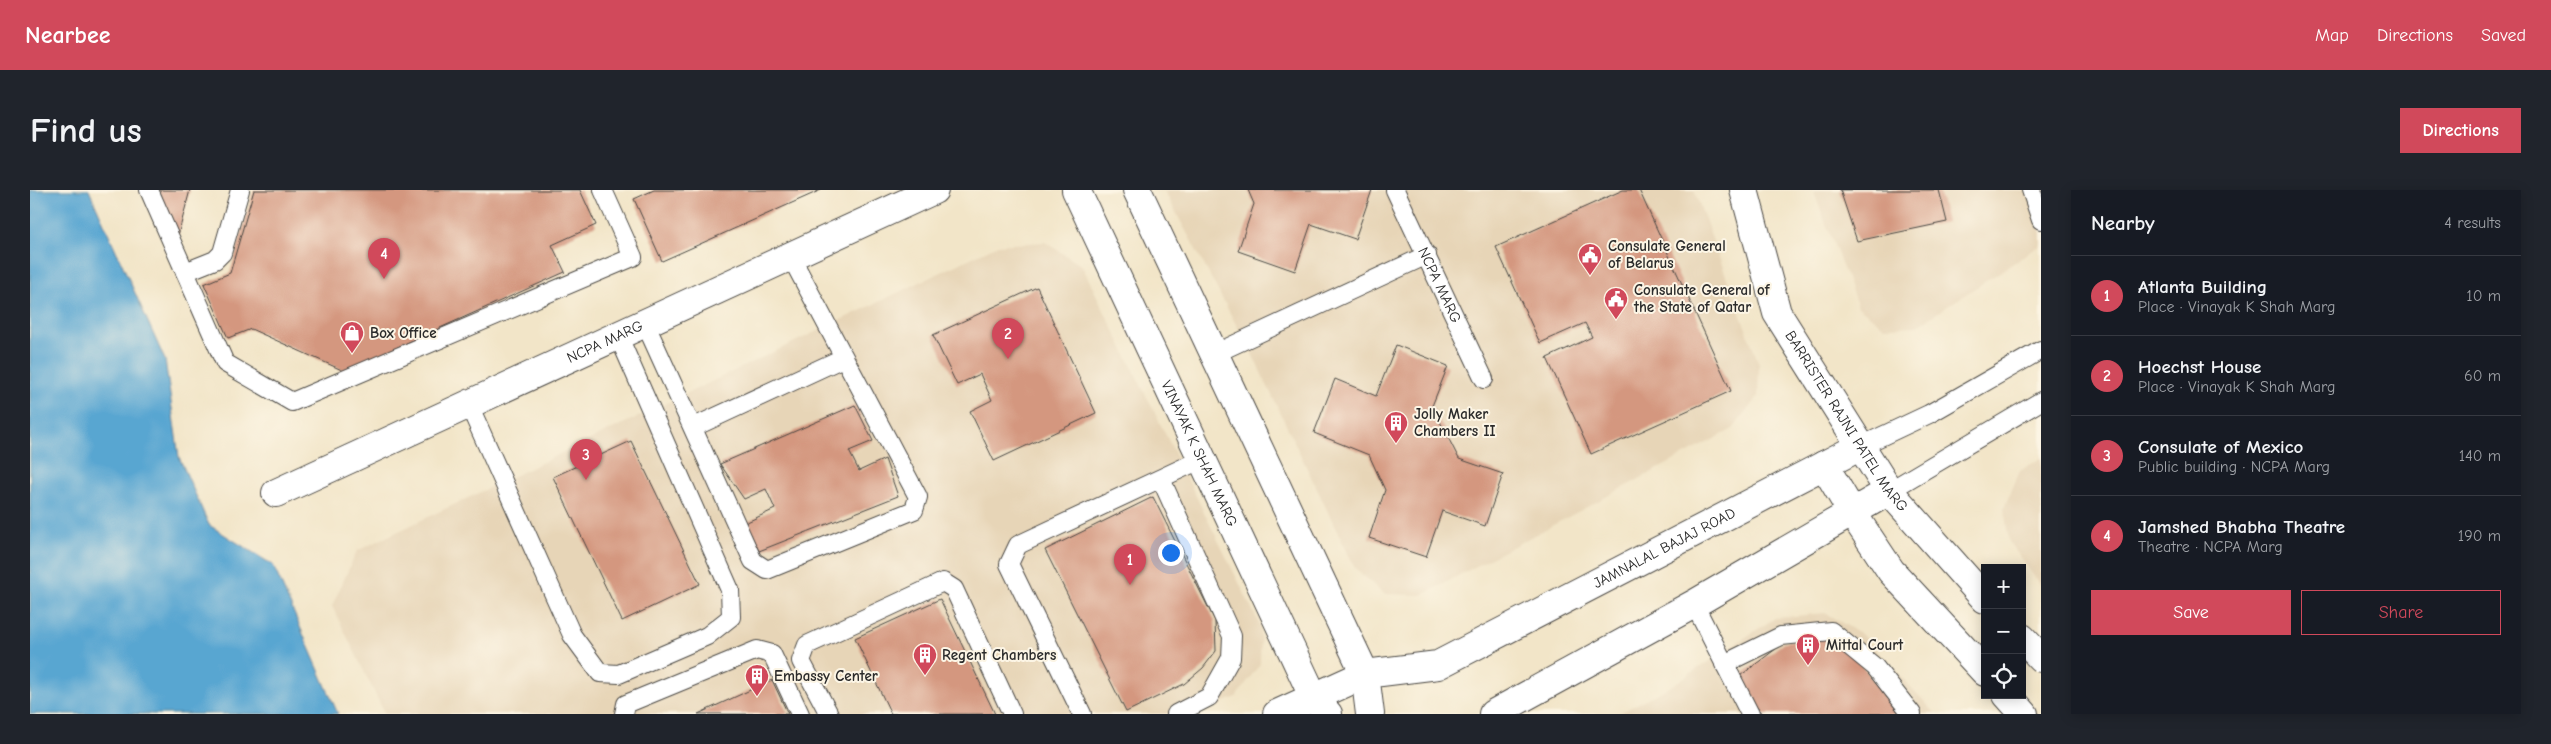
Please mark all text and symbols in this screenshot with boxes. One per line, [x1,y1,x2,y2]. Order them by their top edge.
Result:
text: Nearbee [25,21,110,49]
text: Map [2315,25,2349,46]
text: Directions [2377,25,2453,46]
text: Saved [2481,25,2526,46]
button: Directions [2400,108,2521,153]
text: Find us [30,110,142,151]
text: Nearby [2091,211,2155,235]
text: 4 results [2444,214,2501,232]
place label: Consulate General of Belarus [1608,237,1726,272]
pin: 4 [368,238,400,279]
public building icon: Consulate General of Belarus [1577,242,1603,276]
street label: NCPA MARG [1414,244,1465,326]
text: Atlanta Building [2138,276,2267,298]
place label: Consulate General of the State of Qatar [1633,281,1771,316]
public building icon: Consulate General of the State of Qatar [1603,286,1629,320]
text: 1 [2104,287,2110,305]
text: 10 m [2466,287,2501,305]
text: Place · Vinayak K Shah Marg [2138,298,2335,316]
street label: NCPA MARG [564,316,646,367]
pin: 2 [992,318,1024,359]
shop icon: Box Office [339,320,365,354]
place label: Box Office [370,324,437,342]
street label: BARRISTER RAJNI PATEL MARG [1781,327,1912,515]
text: Hoechst House [2138,356,2261,378]
text: 2 [2103,367,2111,385]
text: 60 m [2464,367,2501,385]
street label: VINAYAK K SHAH MARG [1157,377,1242,530]
text: Place · Vinayak K Shah Marg [2138,378,2335,396]
place label: Jolly Maker Chambers II [1414,405,1496,440]
building icon: Jolly Maker Chambers II [1383,410,1409,444]
text: Consulate of Mexico [2138,436,2303,458]
pin: 3 [570,439,602,480]
text: 3 [2103,447,2111,465]
text: 140 m [2459,447,2501,465]
text: Public building · NCPA Marg [2138,458,2330,476]
street label: JAMNALAL BAJAJ ROAD [1590,504,1738,592]
text: Jamshed Bhabha Theatre [2138,516,2345,538]
text: 4 [2103,527,2111,545]
text: 190 m [2458,527,2501,545]
text: Theatre · NCPA Marg [2138,538,2283,556]
your location [1158,540,1184,566]
pin: 1 [1114,544,1146,585]
map controls [1981,564,2026,699]
button: + [1981,564,2026,609]
button: Save [2091,590,2291,635]
button: Share [2301,590,2501,635]
button: − [1981,609,2026,654]
building icon: Mittal Court [1795,632,1821,666]
place label: Mittal Court [1826,636,1904,654]
building icon: Regent Chambers [912,642,938,676]
place label: Regent Chambers [942,646,1056,664]
button: locate [1981,654,2026,699]
building icon: Embassy Center [744,663,770,697]
place label: Embassy Center [774,667,878,685]

